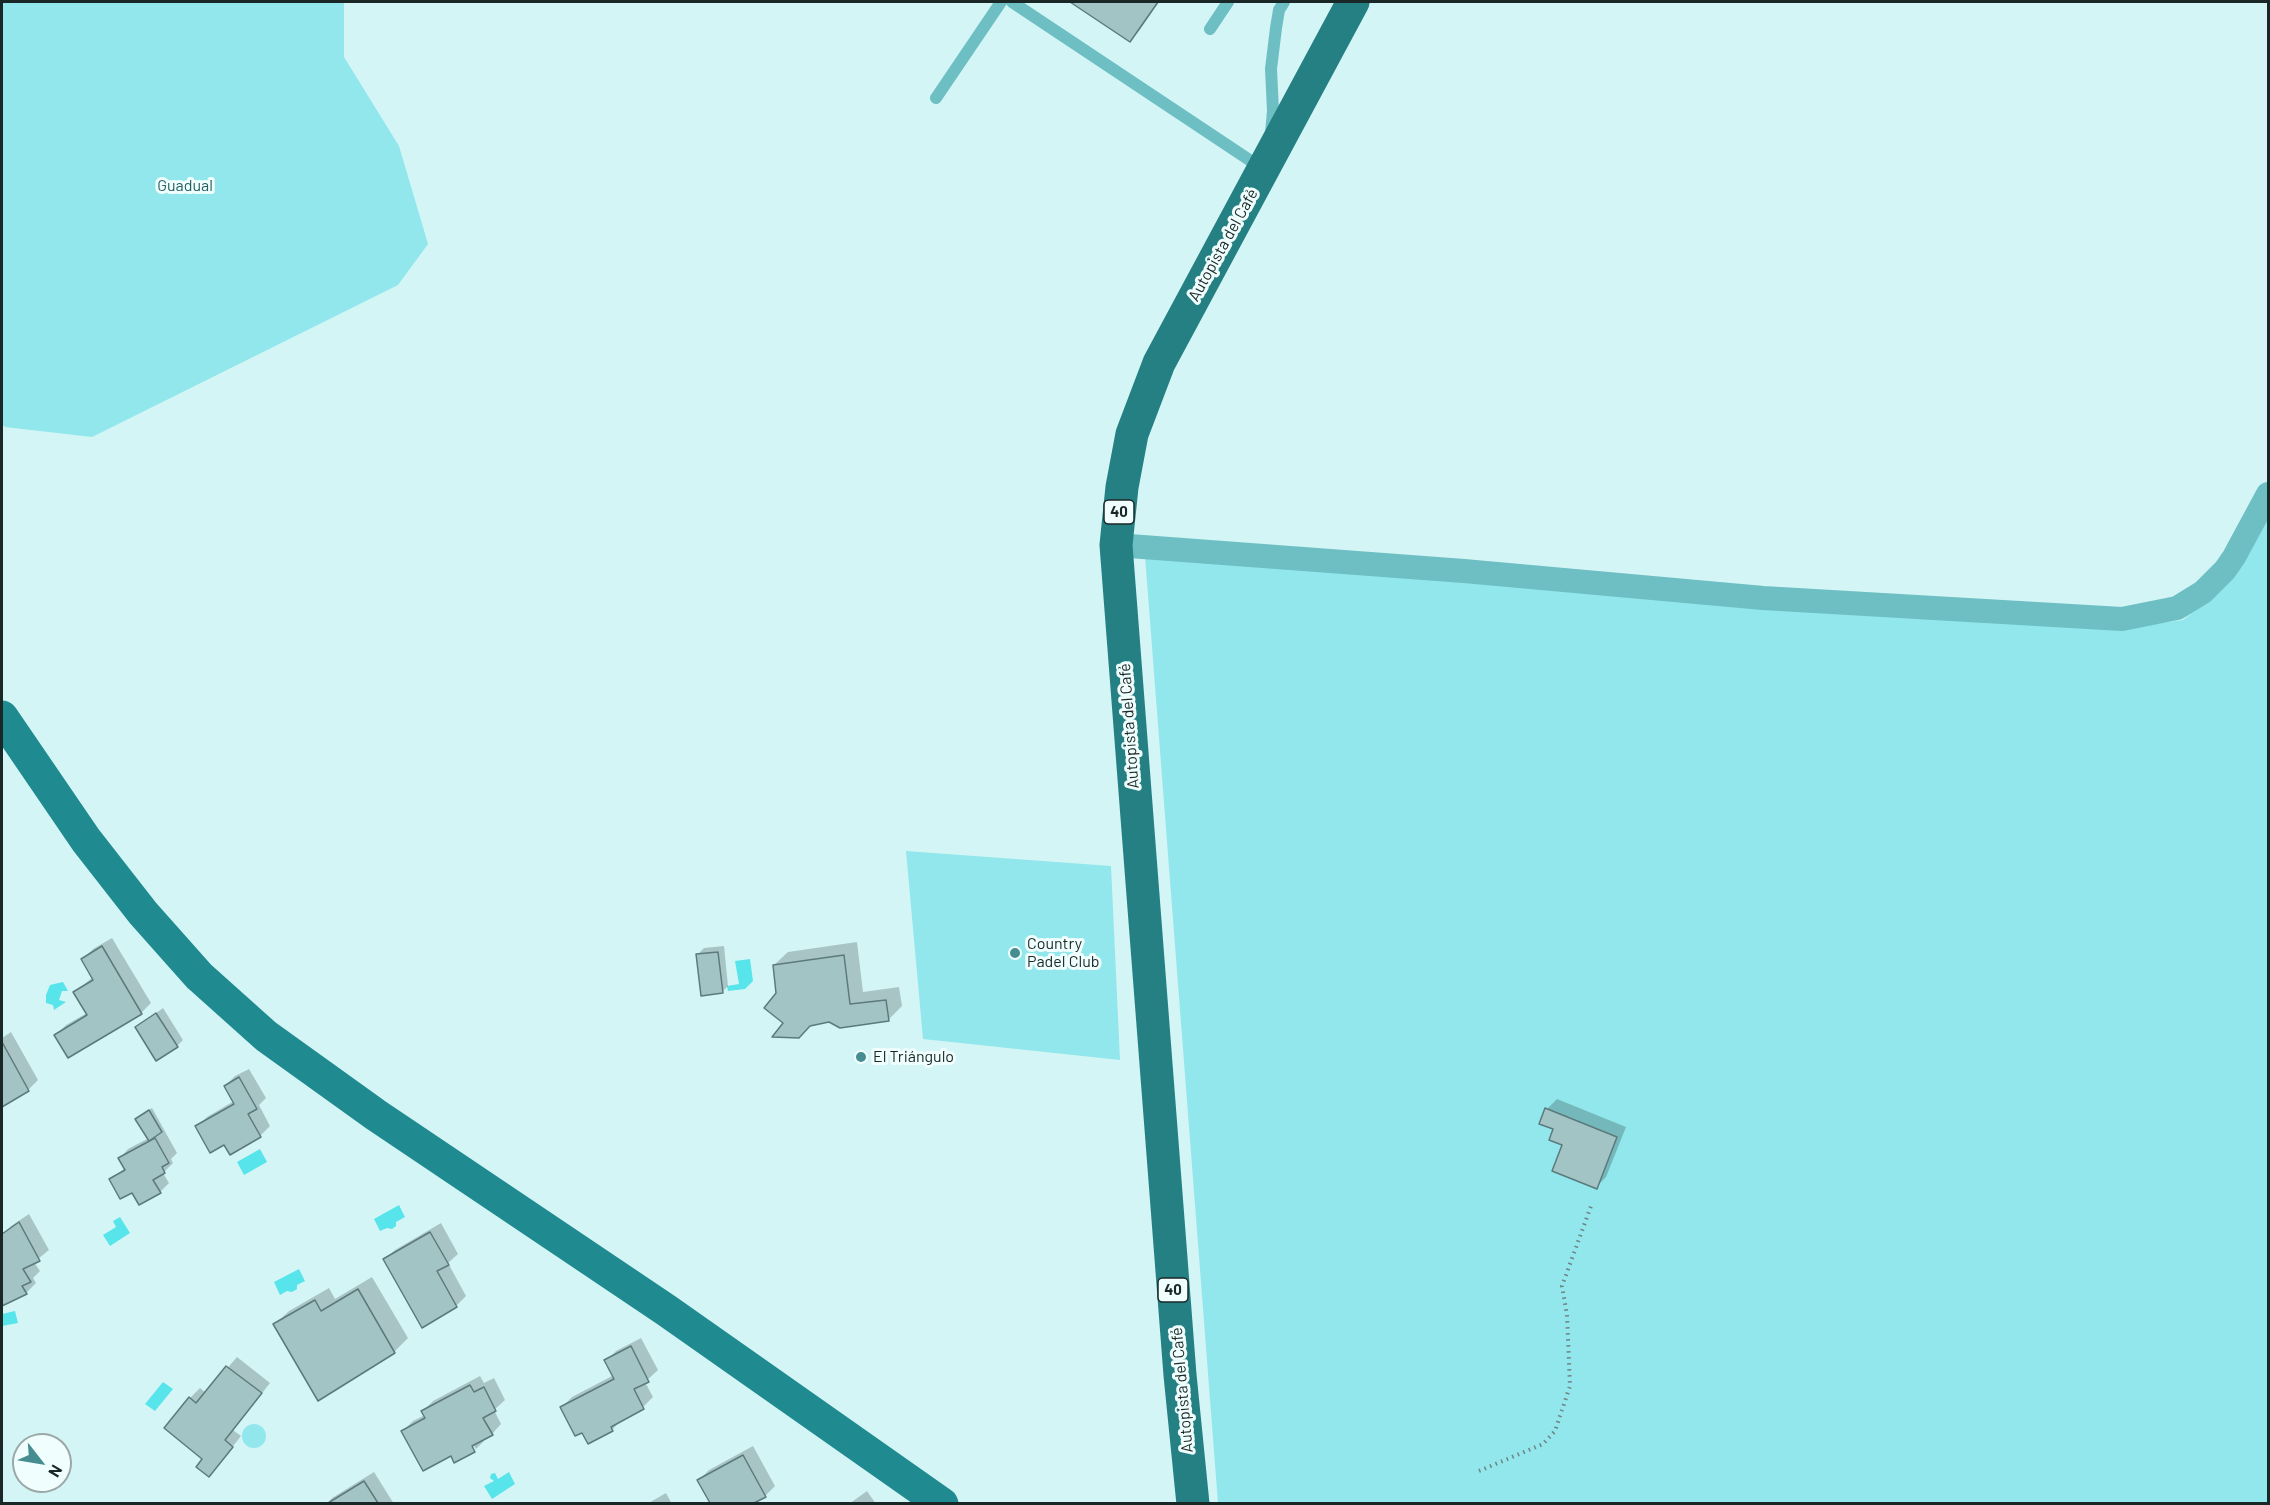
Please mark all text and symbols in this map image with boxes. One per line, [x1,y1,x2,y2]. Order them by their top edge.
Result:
park label: Guadual [157,176,213,196]
street label: Autopista del Café [1184,185,1262,305]
road number: 40 [1104,500,1134,524]
street label: Autopista del Café [1115,663,1143,789]
place label: Country Padel Club [1027,934,1099,972]
marker: Country Padel Club [1008,946,1022,960]
place label: El Triángulo [873,1047,954,1067]
marker: El Triángulo [854,1050,868,1064]
road number: 40 [1158,1278,1188,1302]
street label: Autopista del Café [1167,1327,1197,1453]
north arrow [12,1433,72,1493]
text: N [45,1462,67,1481]

